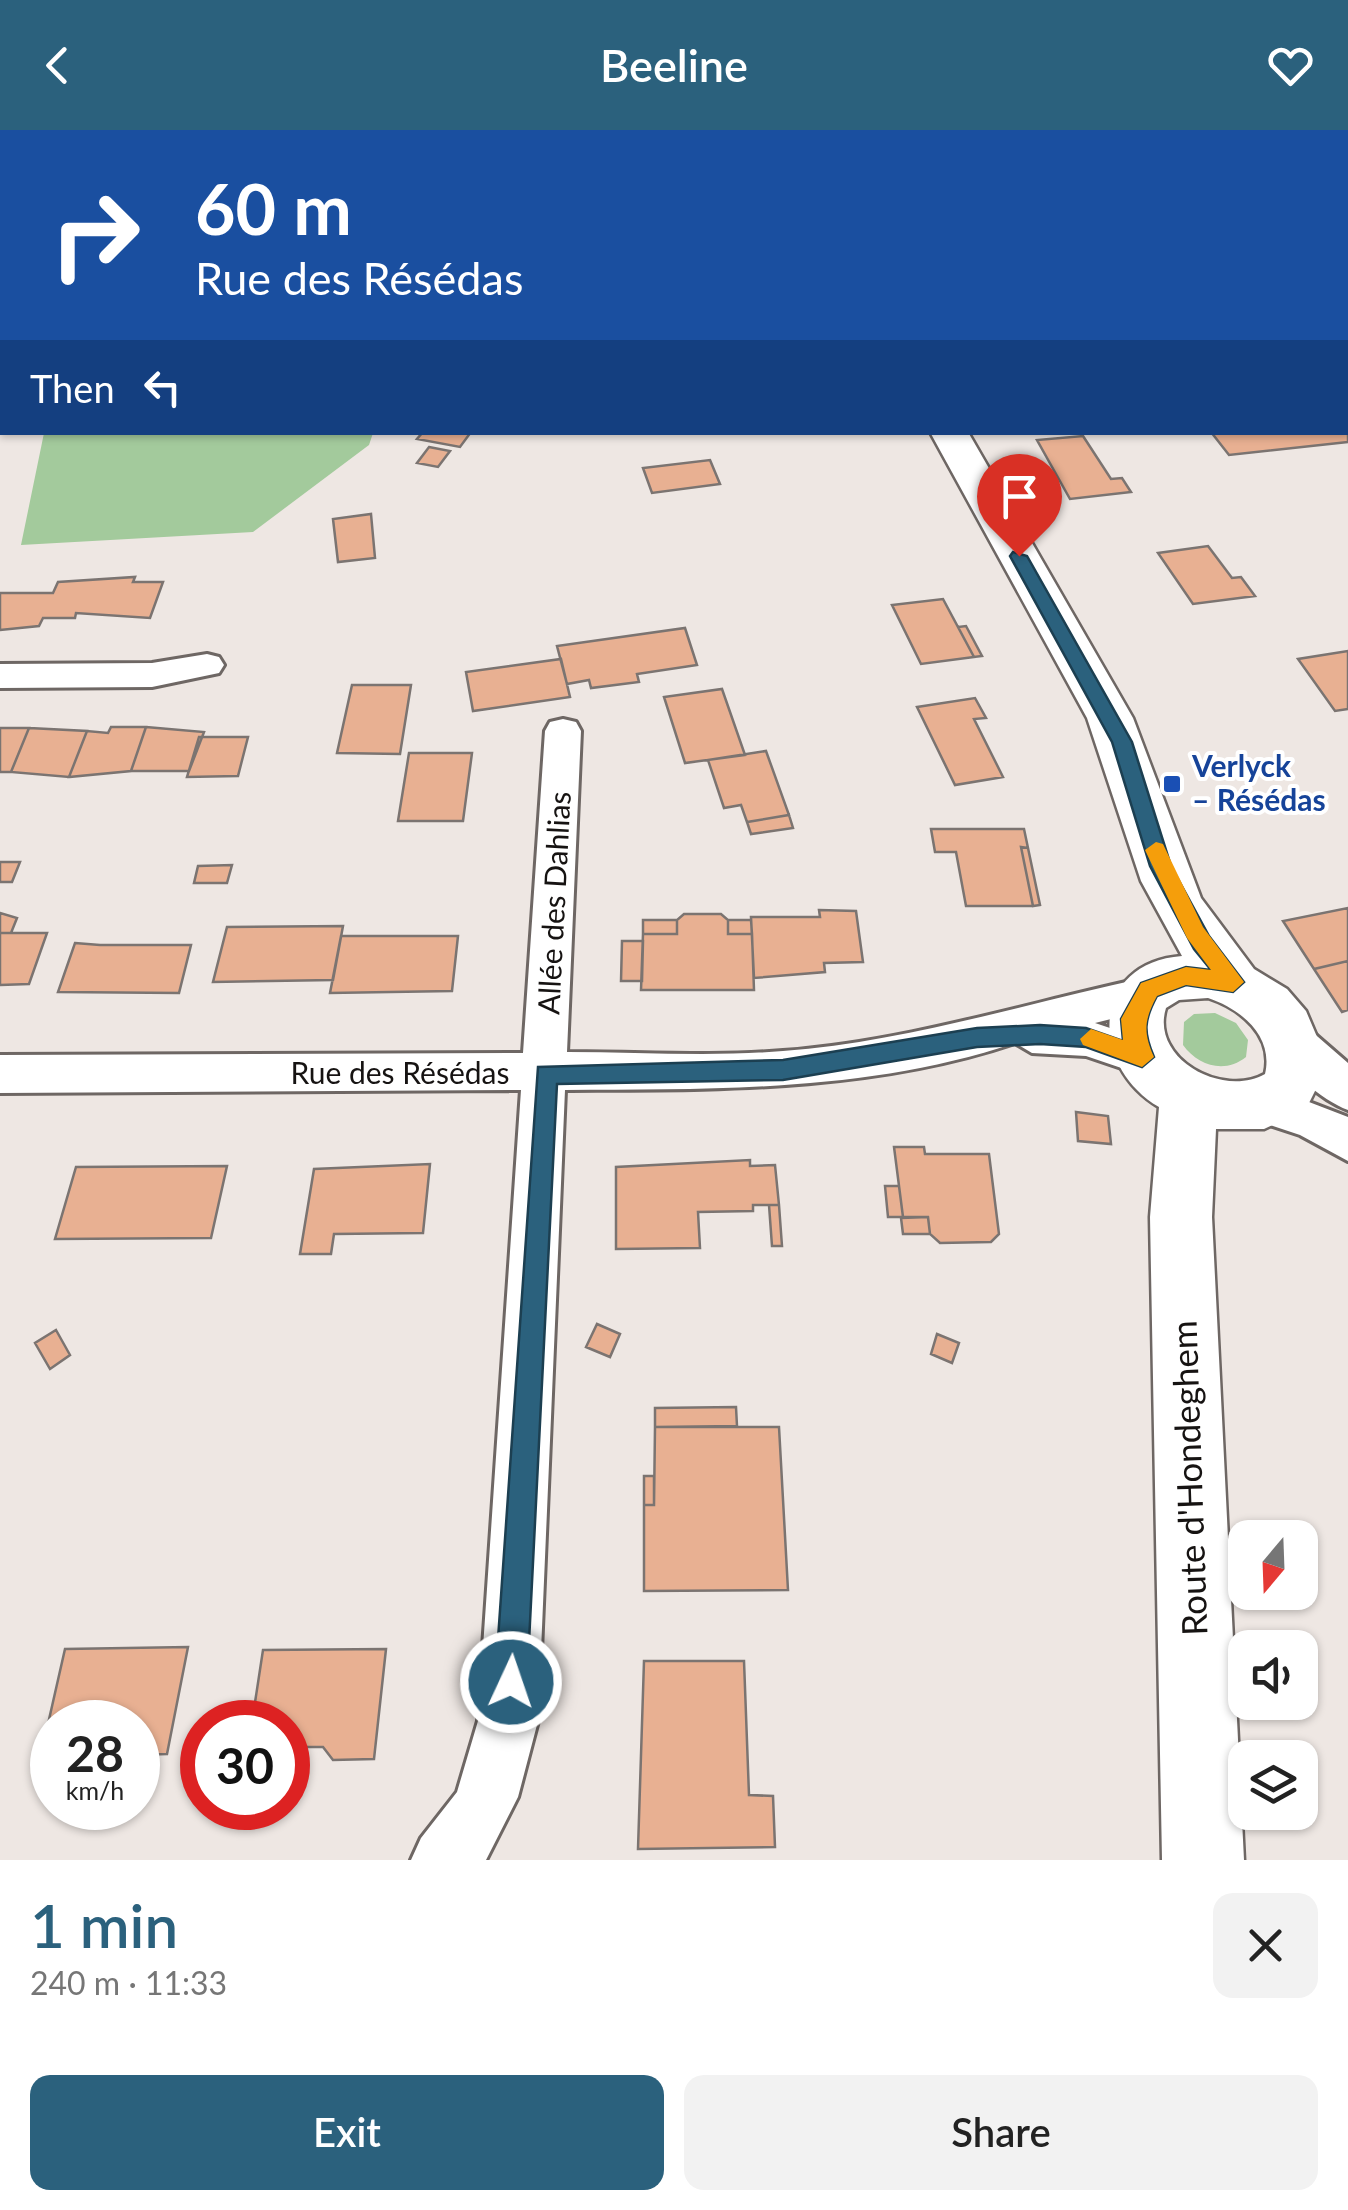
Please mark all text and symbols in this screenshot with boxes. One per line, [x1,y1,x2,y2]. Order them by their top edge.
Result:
icon: back [30,38,85,93]
text: Beeline [600,38,748,92]
icon: heart [1263,38,1318,93]
text: 60 m [195,166,352,250]
icon: right [30,170,160,300]
text: Rue des Résédas [195,251,523,305]
icon: left [135,360,190,415]
text: Then [30,365,115,411]
pin [977,454,1062,557]
icon: arrive [992,469,1047,524]
place label: Verlyck – Résédas [1191,747,1326,817]
marker: Verlyck – Résédas [1161,773,1183,795]
street label: Allée des Dahlias [529,790,577,1015]
street label: Rue des Résédas [291,1054,509,1090]
street label: Route d'Hondeghem [1162,1320,1214,1636]
north arrow [1228,1520,1318,1610]
map controls [1228,1520,1318,1830]
position arrow [459,1630,563,1734]
button: sound [1228,1630,1318,1720]
speed limit sign: 30 [180,1700,310,1830]
text: 28 [66,1723,124,1783]
button: layers [1228,1740,1318,1830]
text: km/h [66,1775,124,1805]
text: 1 min [30,1889,178,1961]
button: close [1213,1893,1318,1998]
text: 240 m · 11:33 [30,1963,227,2002]
button: Exit [30,2075,664,2190]
button: Share [684,2075,1318,2190]

